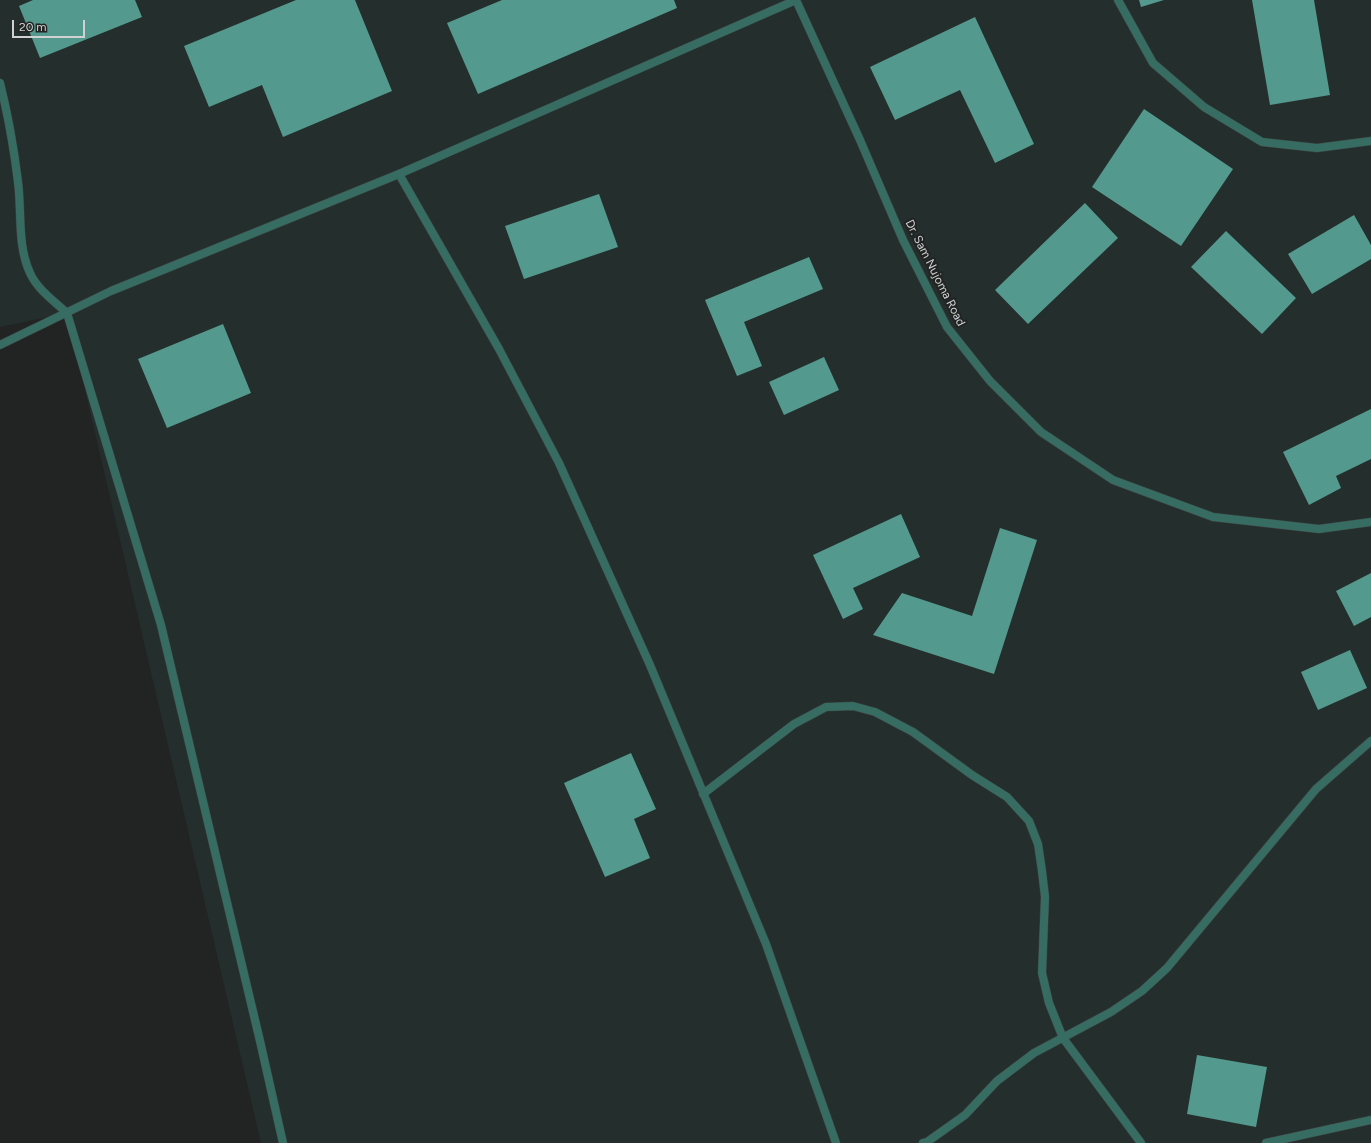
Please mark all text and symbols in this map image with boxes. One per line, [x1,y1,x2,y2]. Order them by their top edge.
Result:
scale bar [14,12,87,38]
text: 20 m [19,20,47,34]
street label: Dr. Sam Nujoma Road [902,217,968,329]

